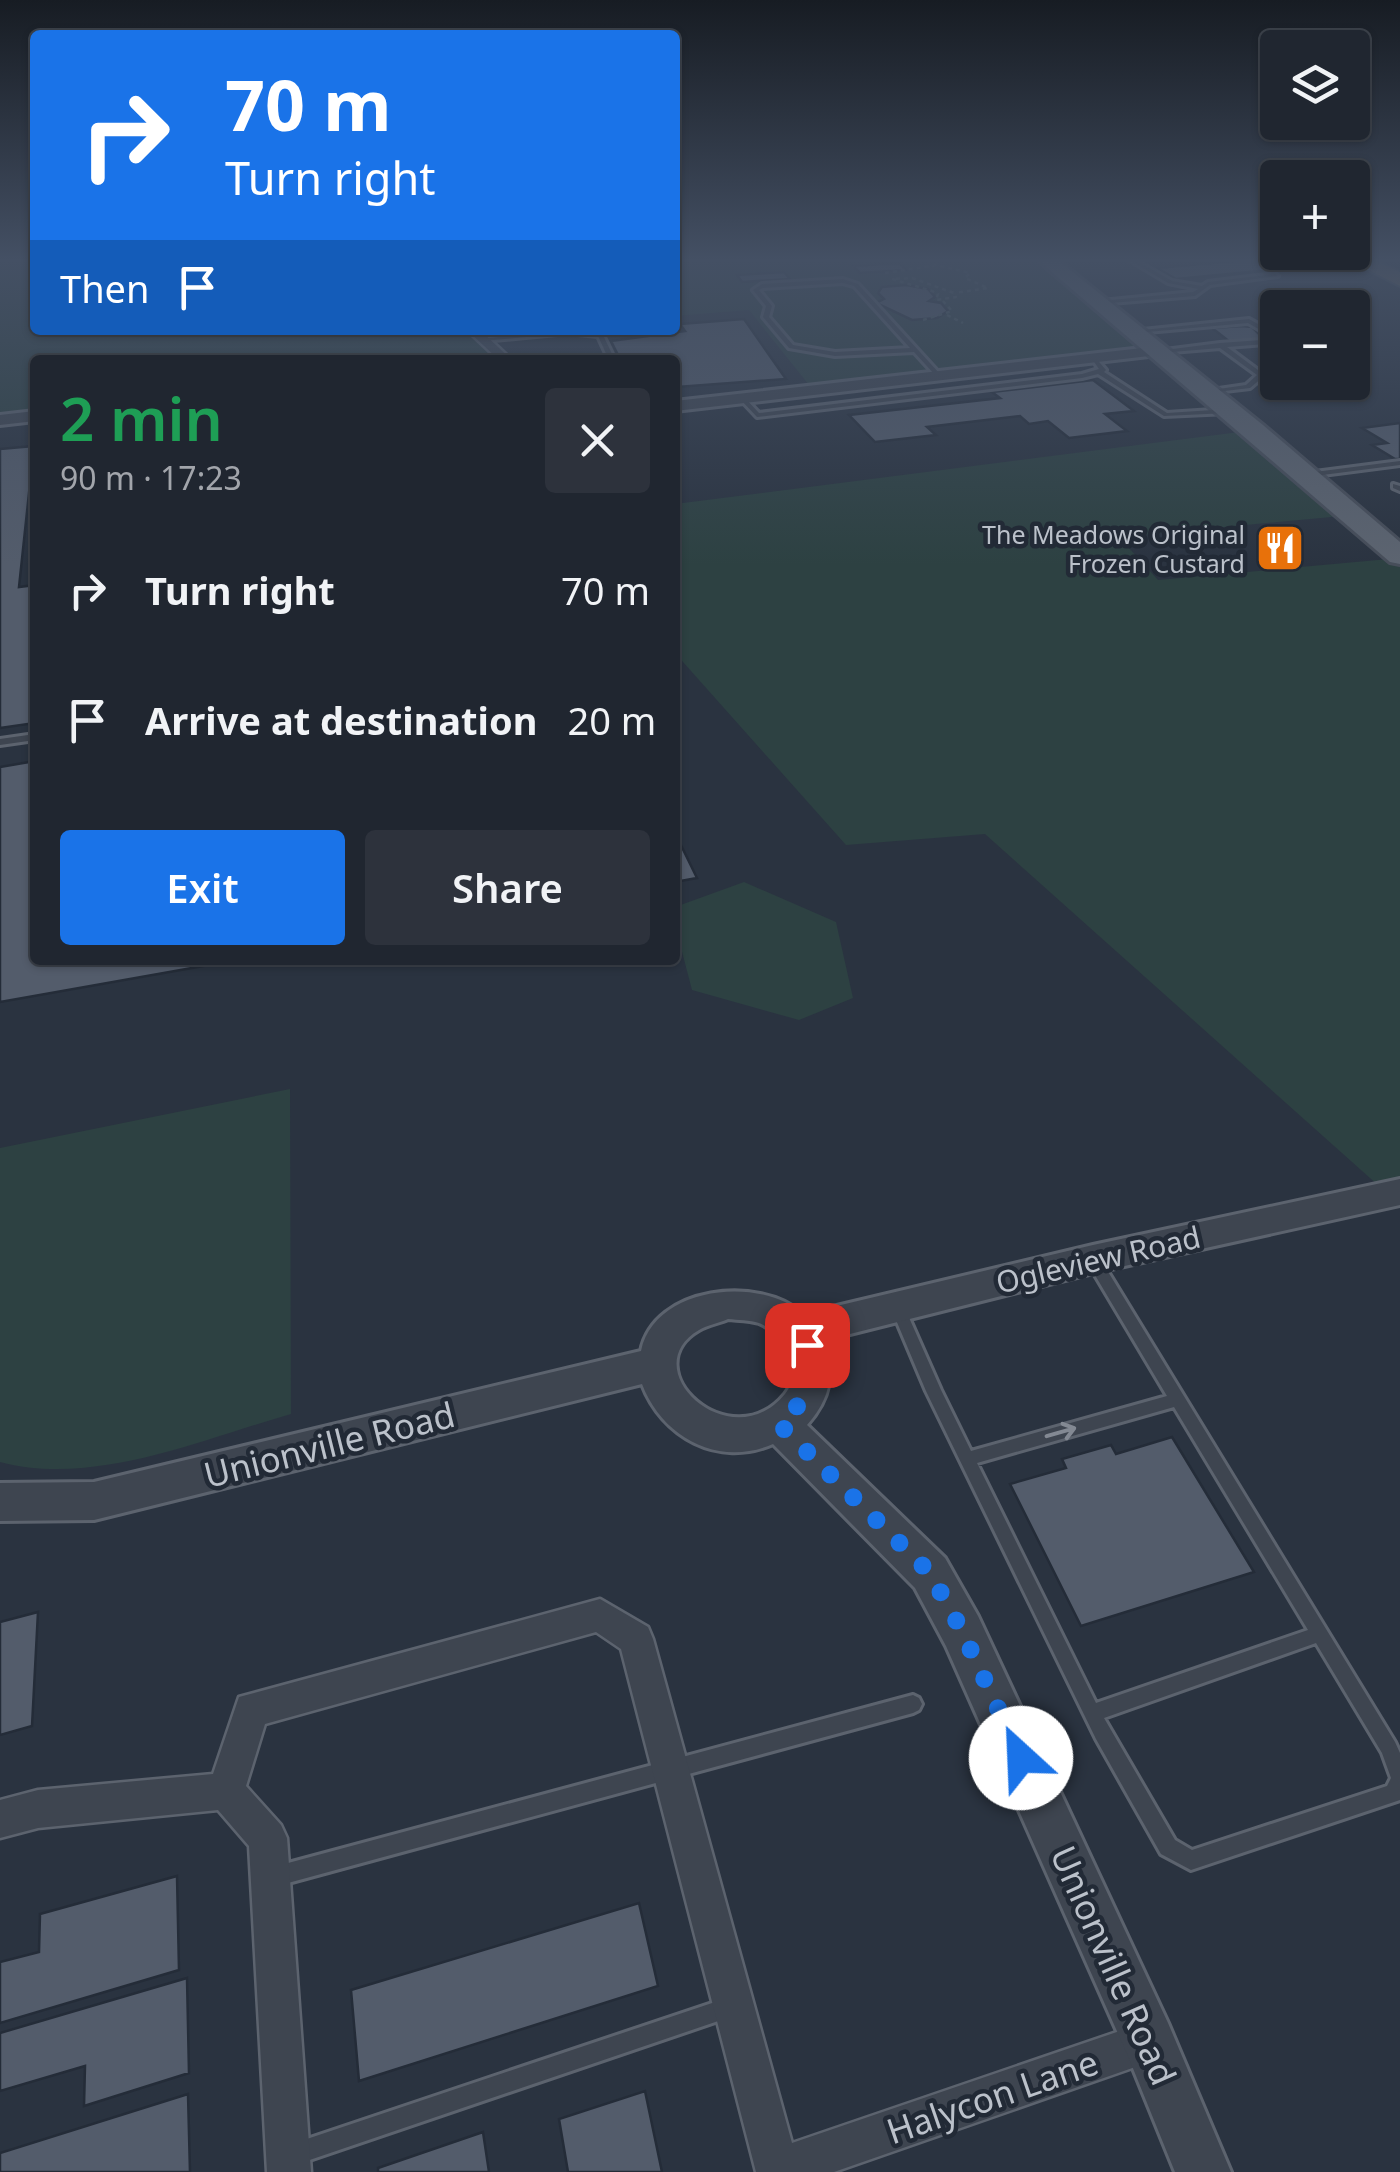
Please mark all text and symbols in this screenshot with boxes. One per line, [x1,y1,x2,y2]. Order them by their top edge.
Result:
map controls [1260,30,1370,400]
button: layers [1260,30,1370,140]
text: 70 m [225,56,392,152]
icon: right [60,70,190,200]
text: Turn right [225,147,436,208]
button: + [1260,160,1370,270]
icon: arrive [170,260,225,315]
text: Then [60,262,150,314]
button: − [1260,290,1370,400]
text: 2 min [60,377,223,459]
button: close [545,388,650,493]
text: 90 m · 17:23 [60,456,242,499]
place label: The Meadows Original Frozen Custard [982,517,1245,580]
restaurant icon: The Meadows Original Frozen Custard [1254,522,1306,574]
icon: right [60,563,115,618]
text: Turn right [145,564,335,616]
text: 70 m [561,564,650,616]
icon: arrive [60,693,115,748]
text: Arrive at destination [145,694,537,746]
text: 20 m [567,694,656,746]
button: Exit [60,830,345,945]
button: Share [365,830,650,945]
street label: Ogleview Road [992,1216,1204,1302]
pin [765,1303,850,1388]
icon: arrive [780,1318,835,1373]
street label: Unionville Road [199,1390,459,1498]
one-way arrow [1045,1422,1076,1440]
position arrow [969,1706,1073,1810]
street label: Unionville Road [1040,1838,1188,2092]
street label: Halycon Lane [880,2038,1104,2154]

